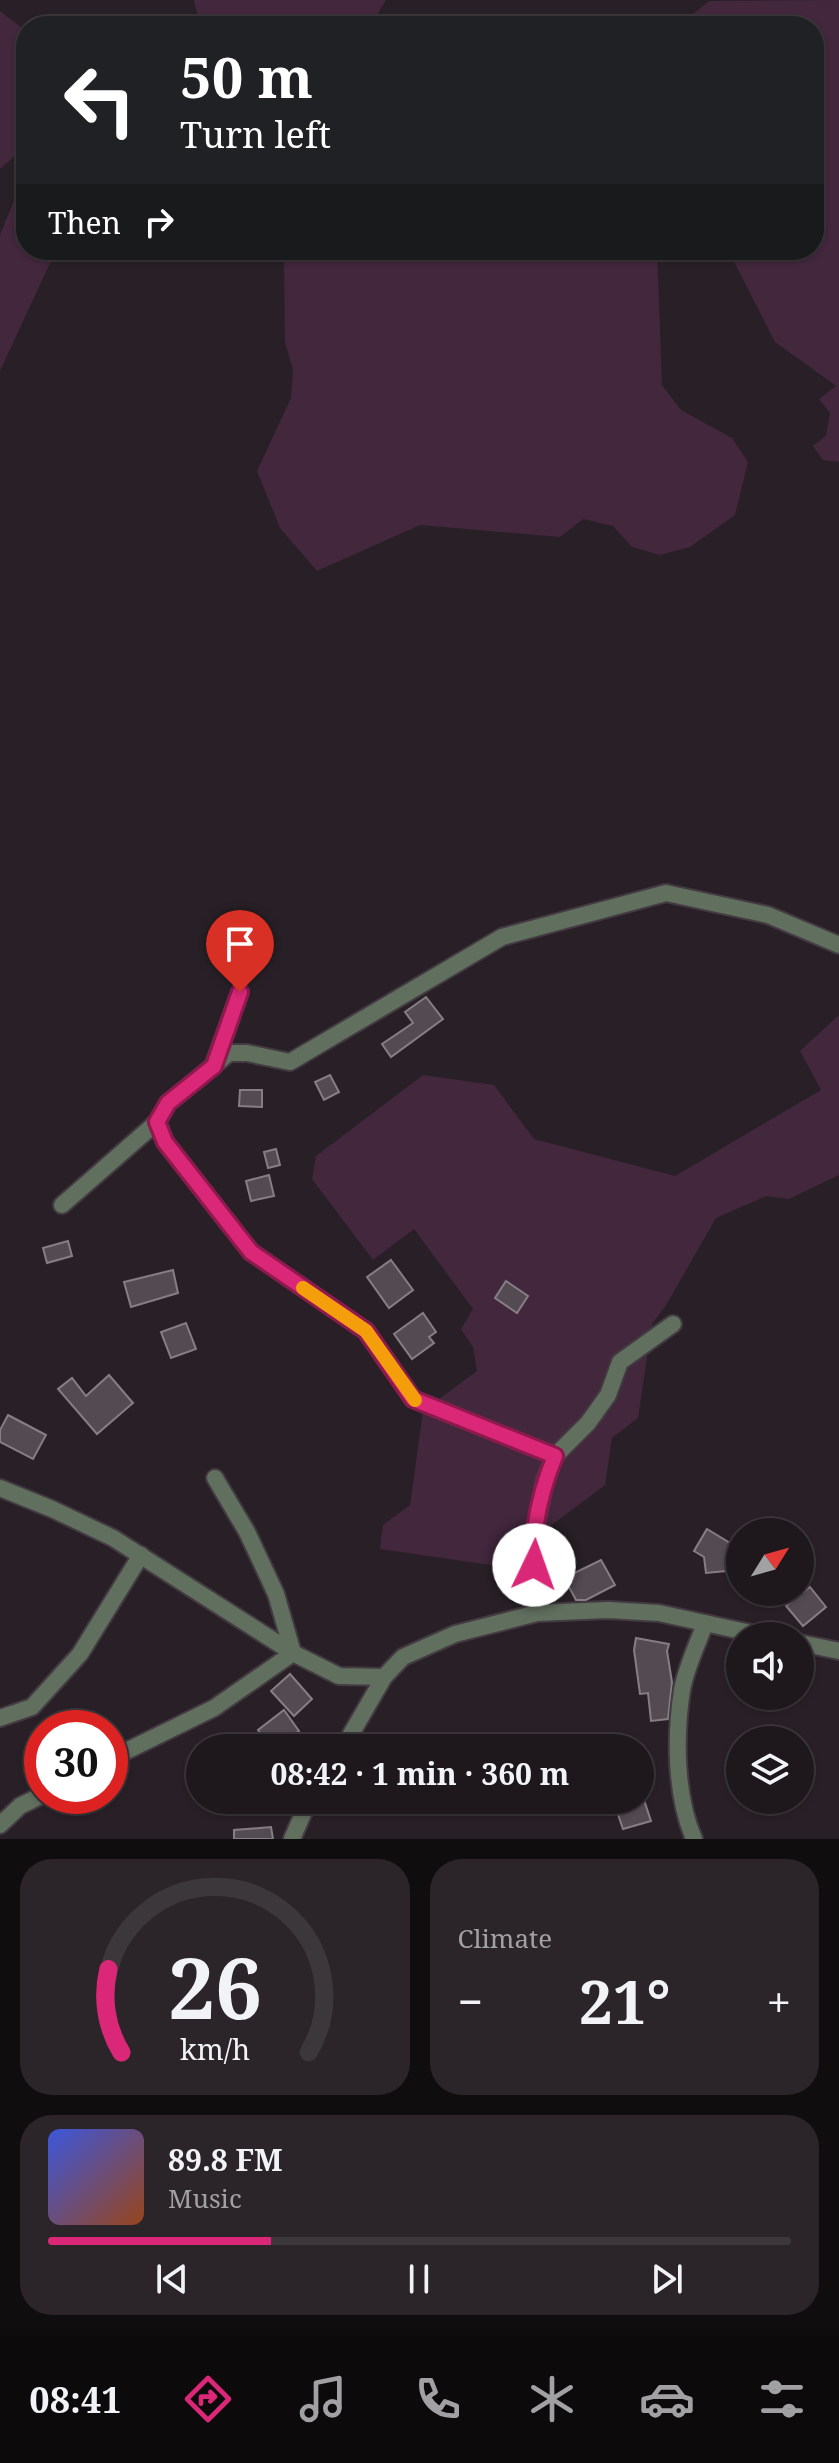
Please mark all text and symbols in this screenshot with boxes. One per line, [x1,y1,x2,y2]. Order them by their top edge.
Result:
text: 50 m [180,38,313,114]
icon: left [48,48,152,152]
text: Turn left [180,110,331,159]
icon: right [137,200,181,244]
text: Then [48,202,121,243]
pin [206,910,274,992]
icon: arrive [218,922,262,966]
north arrow [726,1518,814,1606]
map controls [726,1518,814,1814]
position arrow [492,1523,576,1607]
button: sound [726,1622,814,1710]
speed limit sign: 30 [24,1710,128,1814]
button: layers [726,1726,814,1814]
text: 08:42 · 1 min · 360 m [271,1753,569,1794]
text: Climate [458,1920,552,1956]
text: 26 [168,1930,262,2043]
text: 21° [579,1960,671,2042]
text: − [458,1971,483,2031]
text: + [766,1971,791,2031]
text: km/h [180,2029,250,2068]
text: 89.8 FM [168,2139,283,2180]
text: Music [168,2180,242,2216]
icon: previous [150,2257,194,2301]
icon: pause [397,2257,441,2301]
icon: next [645,2257,689,2301]
icon: directions [180,2371,236,2427]
icon: music [295,2371,351,2427]
icon: phone [410,2371,466,2427]
icon: climate [524,2371,580,2427]
icon: car [639,2371,695,2427]
icon: filters [754,2371,810,2427]
text: 08:41 [29,2375,122,2424]

